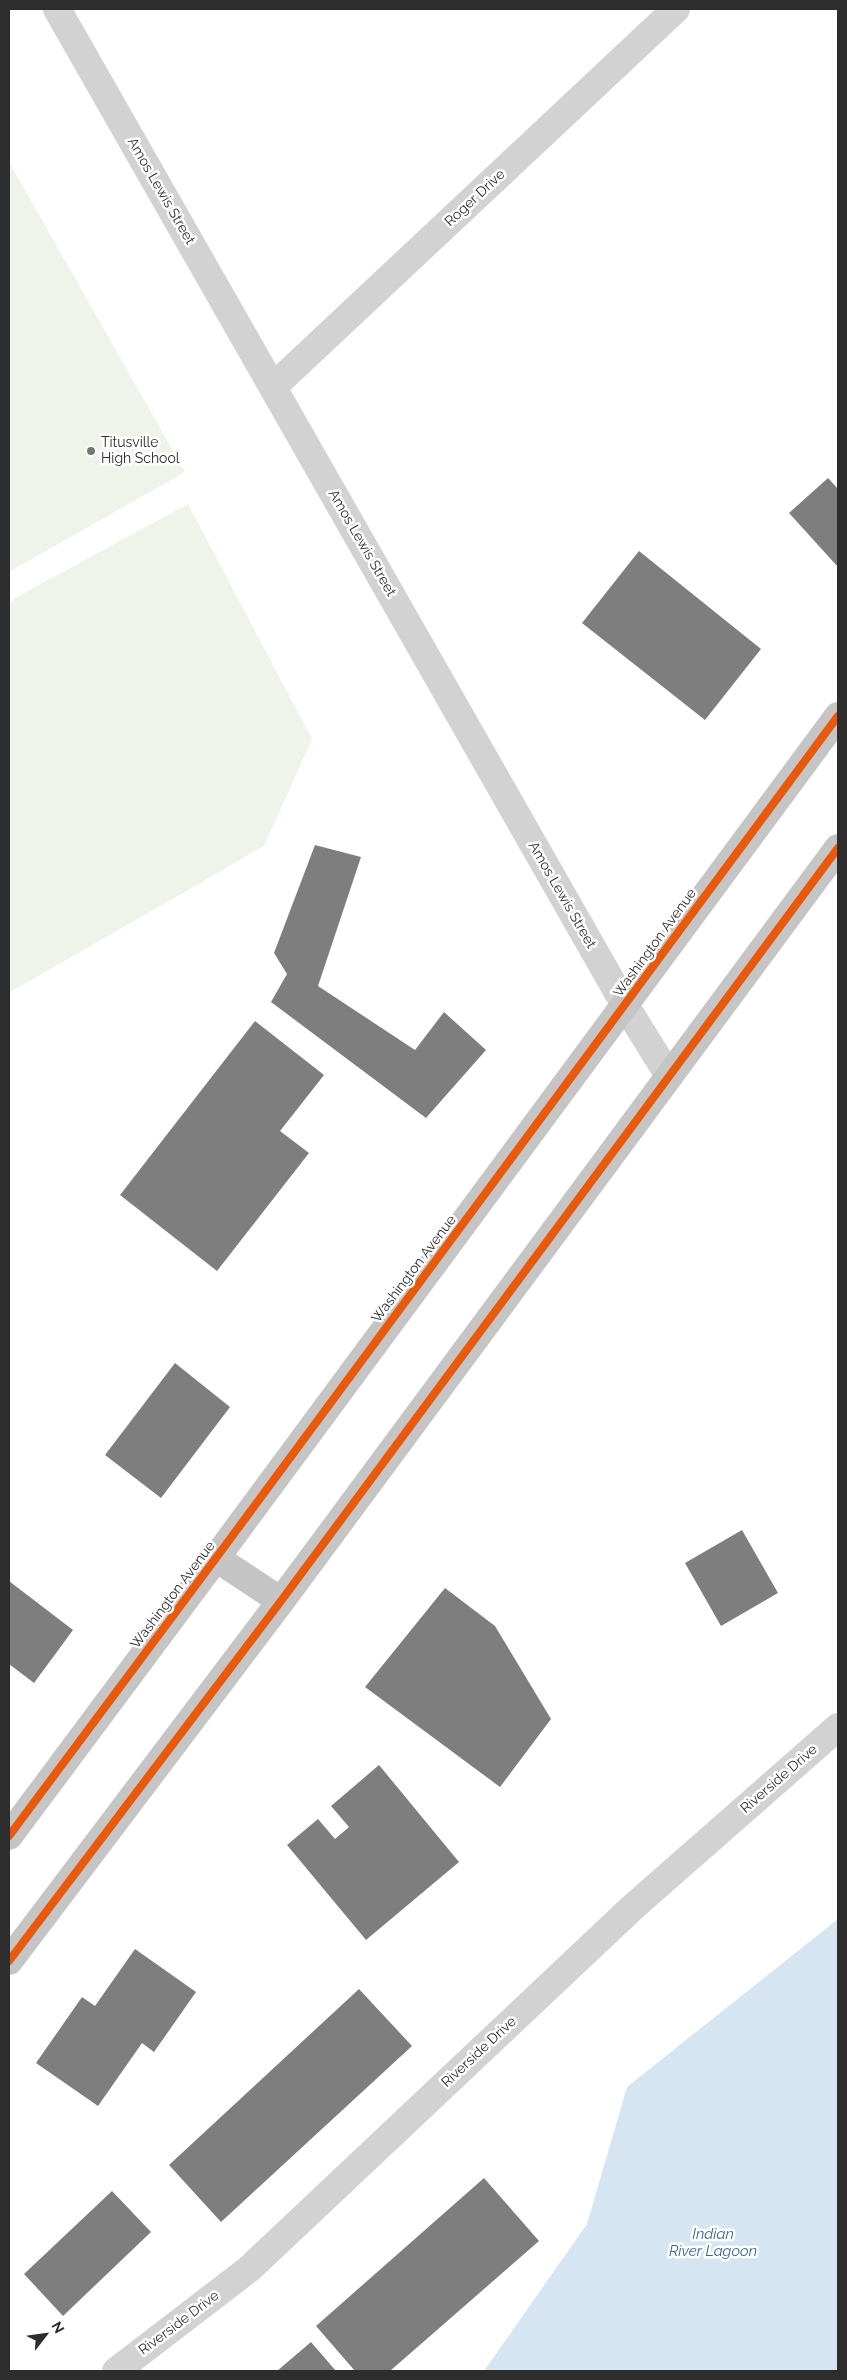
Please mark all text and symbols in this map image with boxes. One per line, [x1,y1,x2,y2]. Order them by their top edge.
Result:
street label: Amos Lewis Street [124,135,198,247]
street label: Roger Drive [441,166,509,230]
place label: Titusville High School [101,435,180,468]
marker: Titusville High School [85,445,97,457]
street label: Amos Lewis Street [325,487,399,599]
street label: Amos Lewis Street [525,839,599,951]
street label: Washington Avenue [610,885,700,1001]
street label: Washington Avenue [368,1212,460,1326]
street label: Washington Avenue [127,1538,219,1652]
street label: Riverside Drive [737,1741,821,1817]
street label: Riverside Drive [438,2013,520,2091]
water label: Indian River Lagoon [669,2225,757,2260]
street label: Riverside Drive [136,2287,222,2359]
north arrow [20,2310,70,2360]
text: N [48,2319,68,2336]

